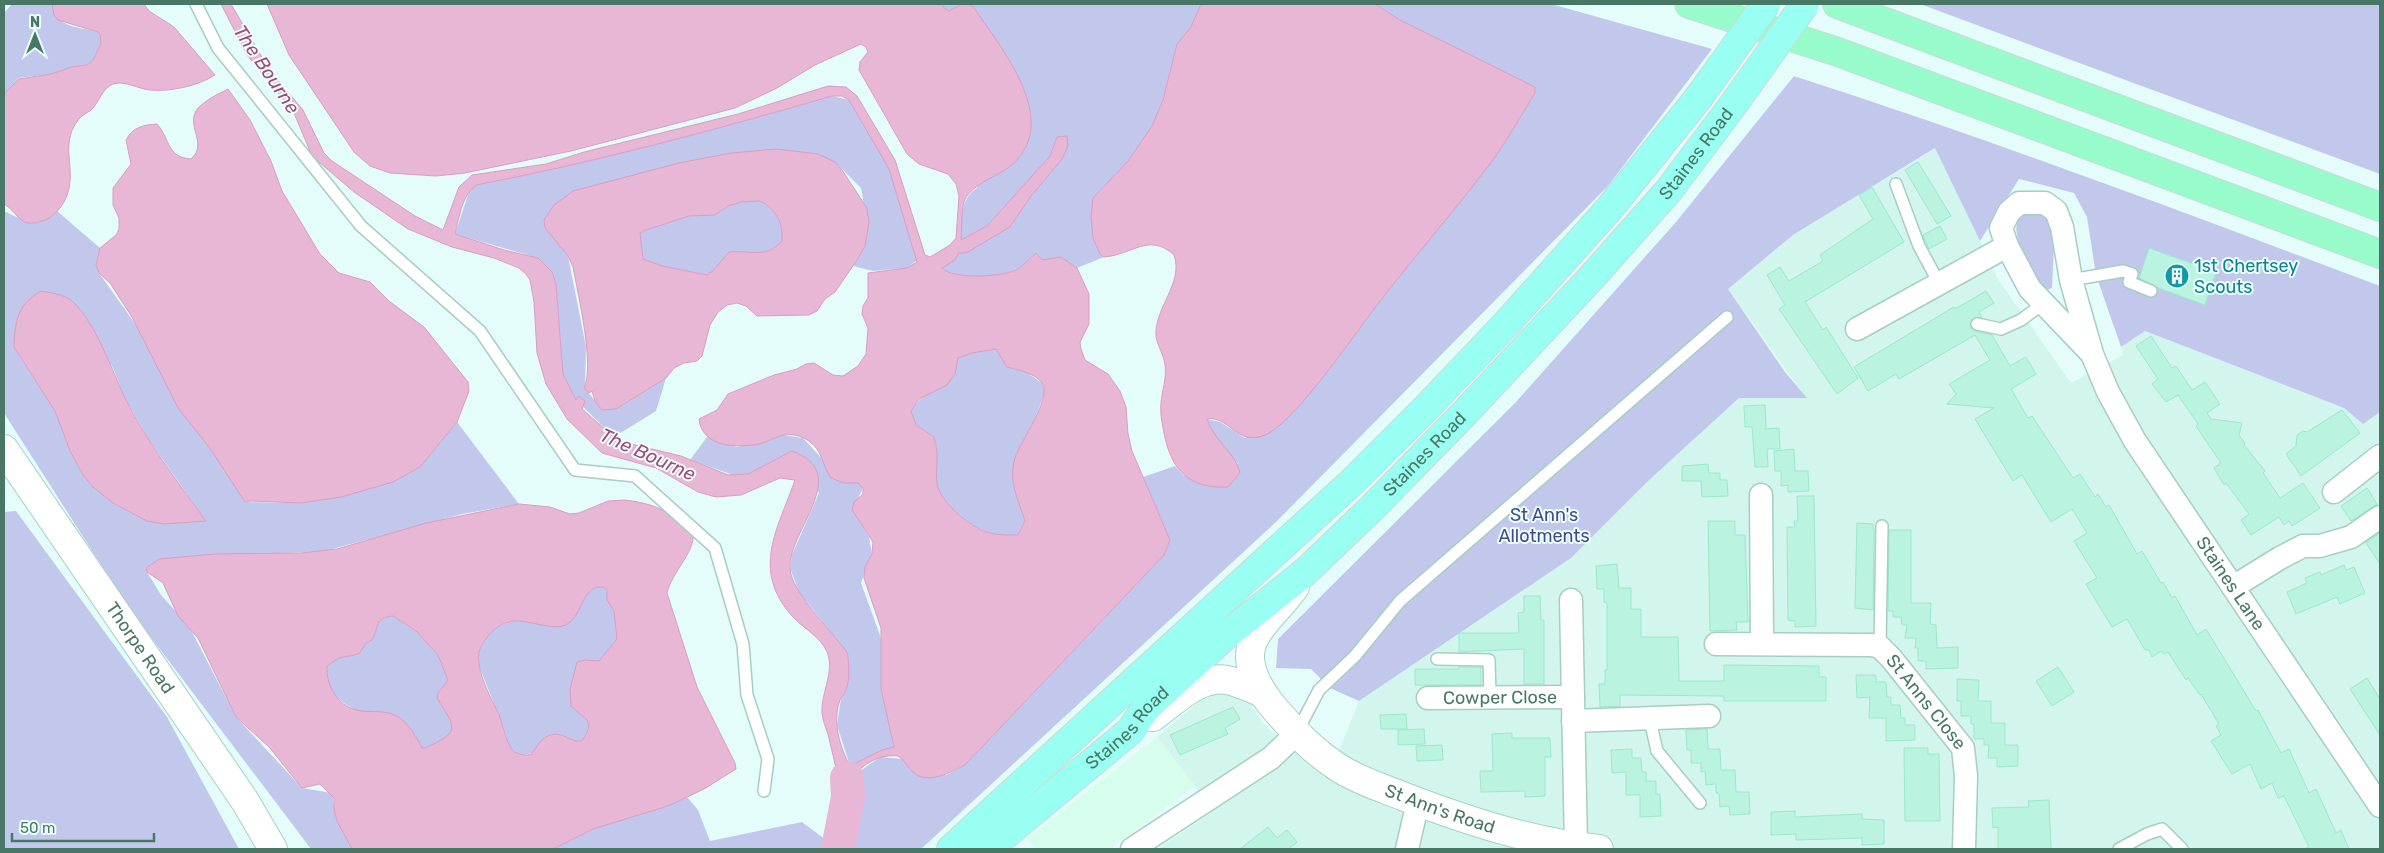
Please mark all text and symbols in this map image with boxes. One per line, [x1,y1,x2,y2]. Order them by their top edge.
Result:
north arrow [10,10,60,60]
text: N [30,14,40,31]
water label: The Bourne [229,21,305,118]
street label: Staines Road [1654,103,1738,205]
place label: 1st Chertsey Scouts [2194,255,2298,298]
building icon: 1st Chertsey Scouts [2164,263,2190,289]
street label: Staines Road [1378,407,1471,501]
water label: The Bourne [597,423,699,486]
park label: St Ann's Allotments [1498,504,1590,547]
street label: Staines Lane [2191,532,2270,635]
street label: Thorpe Road [101,598,179,698]
street label: St Anns Close [1881,650,1971,754]
street label: Staines Road [1081,681,1174,774]
street label: Cowper Close [1443,686,1557,709]
street label: St Ann's Road [1382,779,1498,838]
scale bar [12,810,155,842]
text: 50 m [20,819,55,837]

